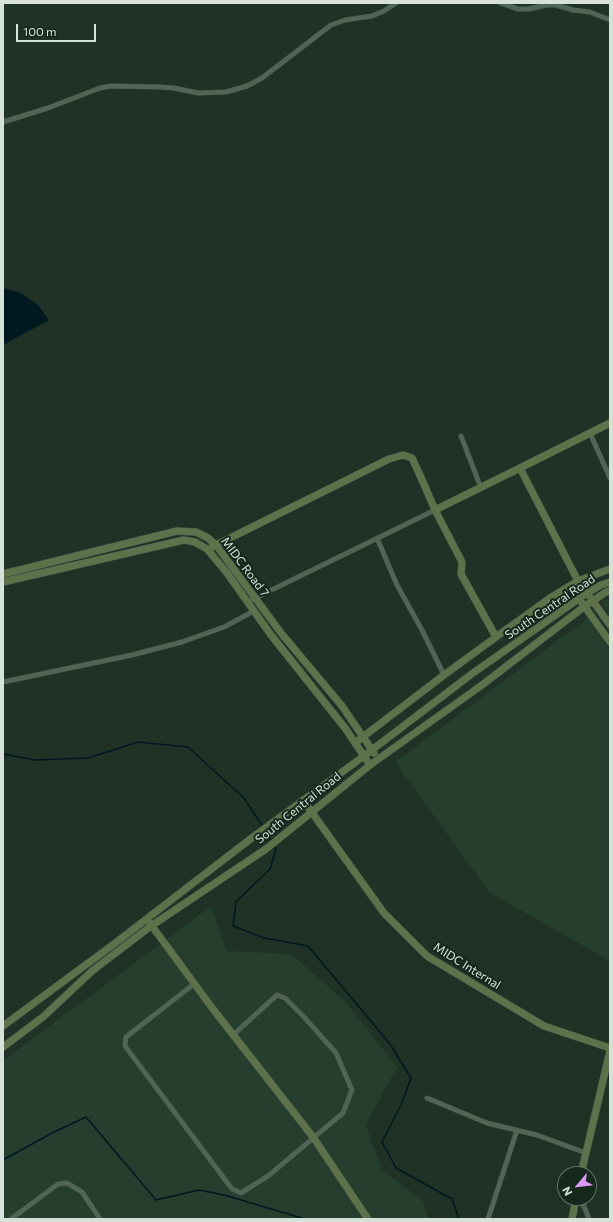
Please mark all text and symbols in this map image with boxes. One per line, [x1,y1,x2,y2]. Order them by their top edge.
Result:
scale bar [18,16,98,42]
text: 100 m [23,24,57,38]
street label: MIDC Road 7 [218,534,272,600]
street label: South Central Road [502,571,598,643]
street label: South Central Road [252,769,344,847]
street label: MIDC Internal [431,940,503,992]
north arrow [557,1166,597,1206]
text: N [559,1185,575,1198]

